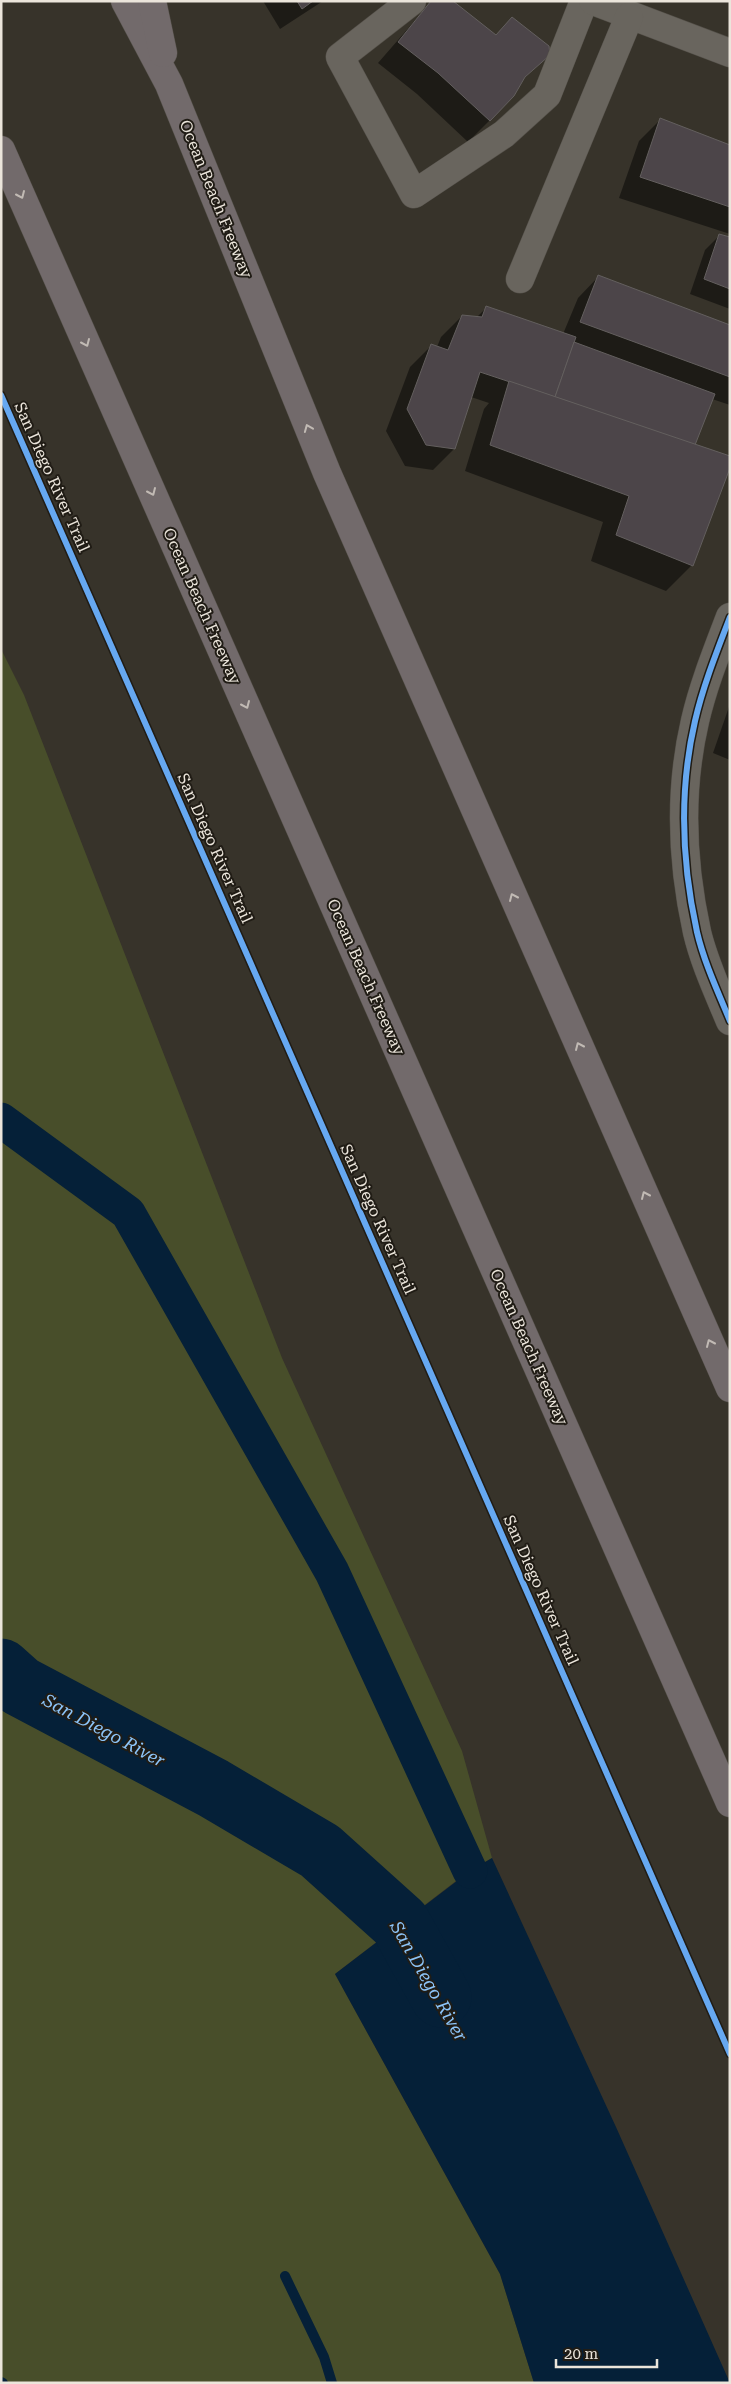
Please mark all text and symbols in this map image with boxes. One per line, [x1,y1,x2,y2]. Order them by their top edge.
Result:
street label: Ocean Beach Freeway [176,117,257,281]
one-way arrow [14,190,25,199]
one-way arrow [80,338,91,347]
street label: San Diego River Trail [10,399,94,555]
one-way arrow [304,424,315,433]
one-way arrow [146,487,157,496]
street label: Ocean Beach Freeway [159,525,245,687]
one-way arrow [239,700,250,709]
street label: San Diego River Trail [173,770,257,926]
one-way arrow [509,893,520,902]
street label: Ocean Beach Freeway [323,896,409,1058]
one-way arrow [575,1042,585,1051]
street label: San Diego River Trail [336,1141,420,1297]
one-way arrow [640,1191,651,1200]
street label: Ocean Beach Freeway [486,1266,572,1428]
one-way arrow [706,1339,717,1348]
street label: San Diego River Trail [499,1512,583,1668]
water label: San Diego River [38,1688,169,1771]
water label: San Diego River [386,1916,472,2045]
scale bar [556,2336,657,2368]
text: 20 m [564,2345,599,2363]

